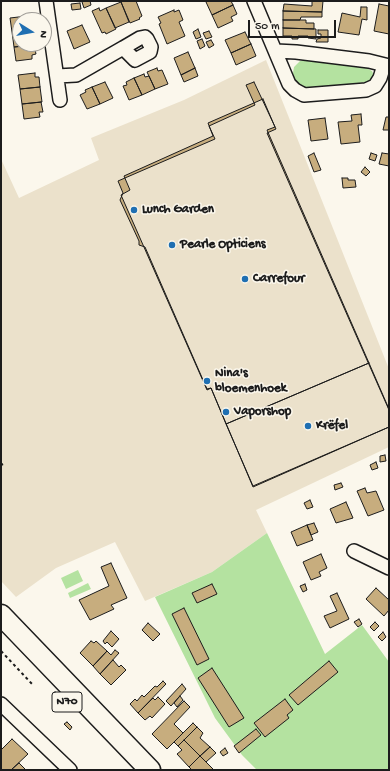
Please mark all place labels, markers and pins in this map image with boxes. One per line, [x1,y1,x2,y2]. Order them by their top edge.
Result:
place label: Lunch Garden [142,202,214,218]
marker: Lunch Garden [129,205,139,215]
place label: Pearle Opticiens [180,237,266,253]
marker: Pearle Opticiens [167,240,177,250]
place label: Carrefour [253,271,305,287]
marker: Carrefour [240,274,250,284]
place label: Nina's bloemenhoek [215,366,287,397]
marker: Nina's bloemenhoek [202,376,212,386]
place label: Vaporshop [234,404,291,420]
marker: Vaporshop [221,407,231,417]
place label: Krëfel [316,418,348,434]
marker: Krëfel [303,421,313,431]

